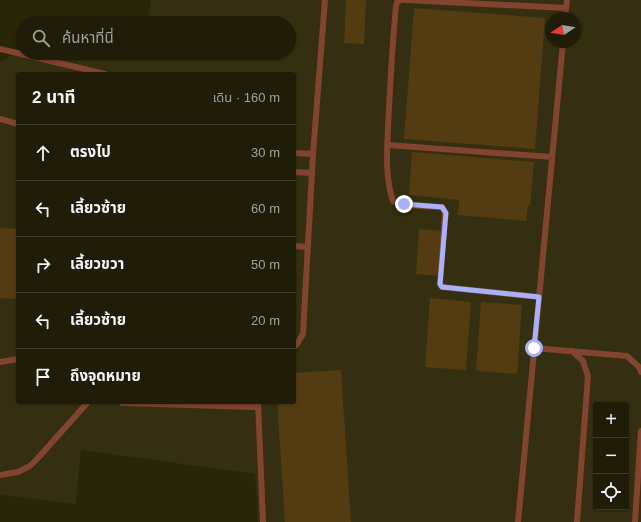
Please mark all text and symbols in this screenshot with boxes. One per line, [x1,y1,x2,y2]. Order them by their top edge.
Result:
north arrow [545,12,581,48]
search box [16,16,296,60]
icon: search [30,27,52,49]
text: ค้นหาที่นี่ [62,29,114,46]
text: 2 นาที [32,88,76,107]
text: เดิน · 160 m [213,90,280,105]
icon: ahead [32,142,54,164]
text: ตรงไป [70,143,111,160]
text: 30 m [251,145,280,160]
route end [395,195,413,213]
icon: left [32,198,54,220]
text: เลี้ยวซ้าย [70,199,126,216]
text: 60 m [251,201,280,216]
icon: right [32,254,54,276]
text: เลี้ยวขวา [70,255,124,272]
text: 50 m [251,257,280,272]
icon: left [32,310,54,332]
text: เลี้ยวซ้าย [70,311,126,328]
text: 20 m [251,313,280,328]
route start [525,339,543,357]
icon: arrive [32,366,54,388]
text: ถึงจุดหมาย [70,367,141,384]
map controls [593,402,629,510]
button: + [593,402,629,438]
button: − [593,438,629,474]
button: locate [593,474,629,510]

